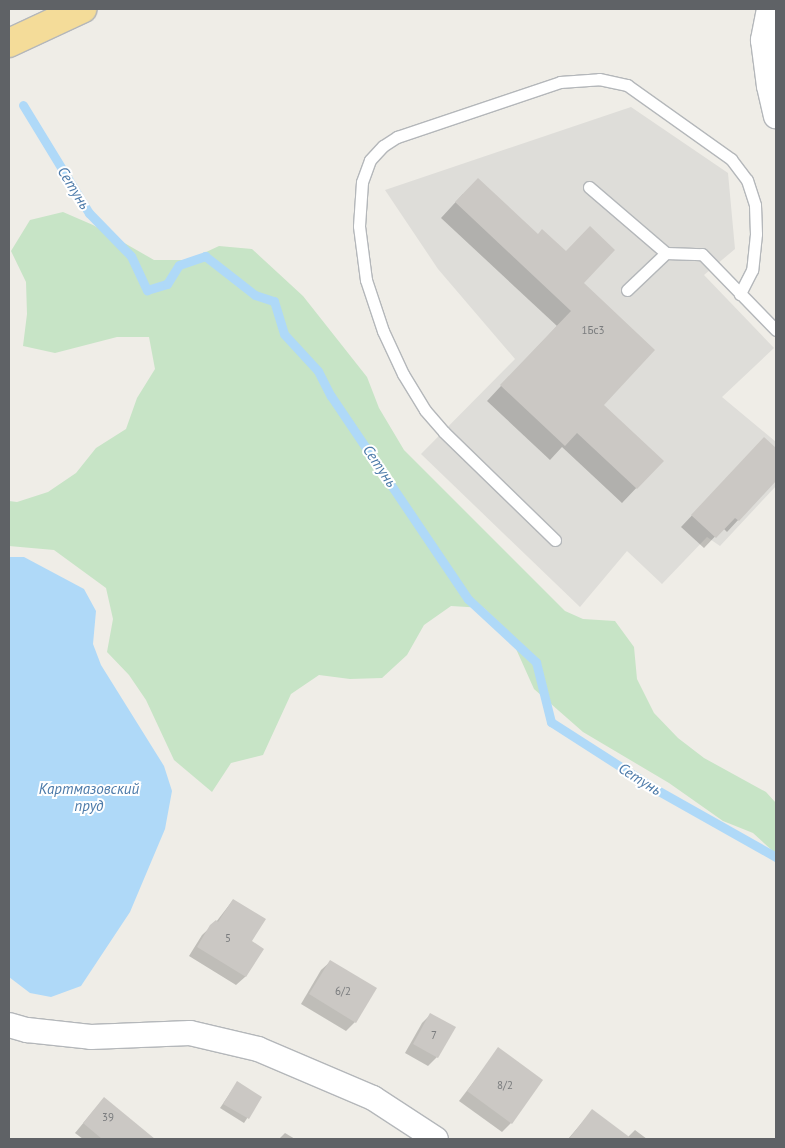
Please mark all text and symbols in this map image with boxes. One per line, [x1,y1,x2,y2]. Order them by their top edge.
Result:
water label: Сетунь [54,163,94,213]
house number: 1Бс3 [581,323,605,337]
water label: Сетунь [359,441,401,491]
water label: Сетунь [615,759,665,799]
water label: Картмазовский пруд [39,779,139,814]
house number: 5 [225,931,231,945]
house number: 6/2 [335,984,351,998]
house number: 7 [431,1028,437,1042]
house number: 8/2 [497,1078,513,1092]
house number: 39 [102,1110,114,1124]

